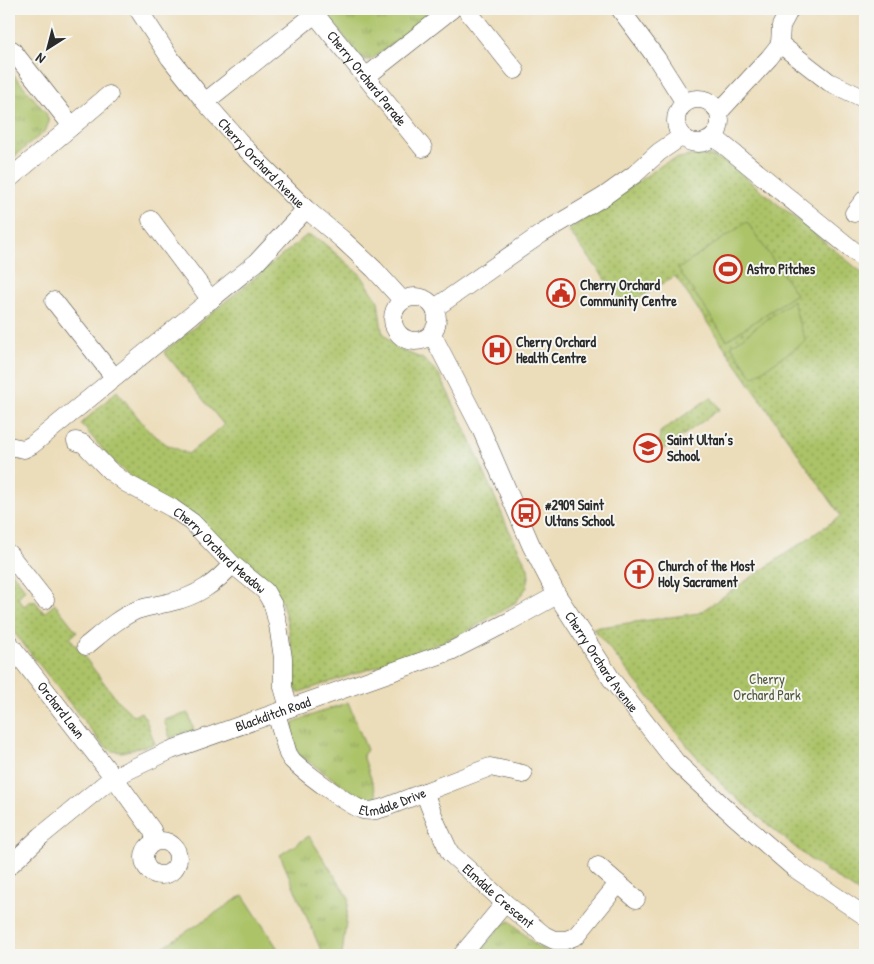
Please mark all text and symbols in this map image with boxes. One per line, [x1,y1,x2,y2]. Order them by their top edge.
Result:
north arrow [22,22,72,72]
street label: Cherry Orchard Parade [323,26,412,130]
text: N [31,49,49,69]
street label: Cherry Orchard Avenue [214,113,310,212]
sports icon: Astro Pitches [713,254,743,284]
place label: Astro Pitches [747,259,816,278]
place label: Cherry Orchard Community Centre [580,275,677,312]
public building icon: Cherry Orchard Community Centre [546,278,576,308]
place label: Cherry Orchard Health Centre [516,332,596,367]
hospital icon: Cherry Orchard Health Centre [482,335,512,365]
place label: Saint Ultan’s School [667,430,734,465]
school or university icon: Saint Ultan’s School [633,433,663,463]
place label: #2909 Saint Ultans School [545,495,615,530]
bus stop icon: #2909 Saint Ultans School [511,498,541,528]
street label: Cherry Orchard Meadow [170,502,271,597]
place label: Church of the Most Holy Sacrament [658,556,756,593]
church icon: Church of the Most Holy Sacrament [624,559,654,589]
street label: Cherry Orchard Avenue [561,607,644,716]
park label: Cherry Orchard Park [733,669,801,704]
street label: Orchard Lawn [33,677,90,742]
street label: Blackditch Road [233,691,314,736]
street label: Elmdale Drive [357,782,429,820]
street label: Elmdale Crescent [459,859,538,932]

